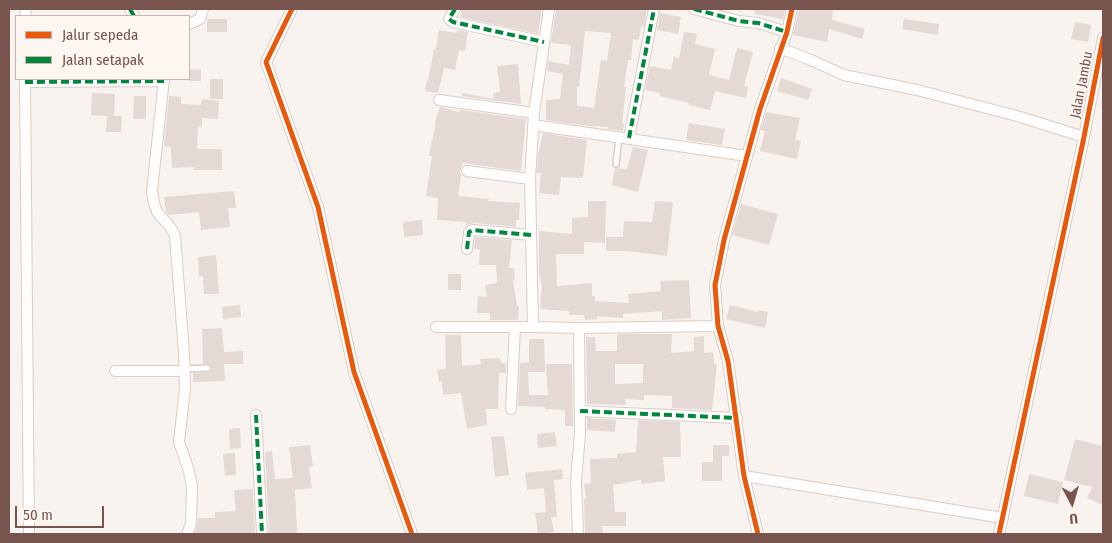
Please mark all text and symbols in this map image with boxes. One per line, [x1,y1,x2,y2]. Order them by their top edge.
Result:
legend [15,15,190,80]
text: Jalur sepeda [62,26,138,44]
street label: Jalan Jambu [1067,50,1097,120]
text: Jalan setapak [62,51,144,69]
north arrow [1047,478,1097,528]
scale bar [18,496,106,528]
text: 50 m [23,506,53,524]
text: U [1069,510,1079,527]

